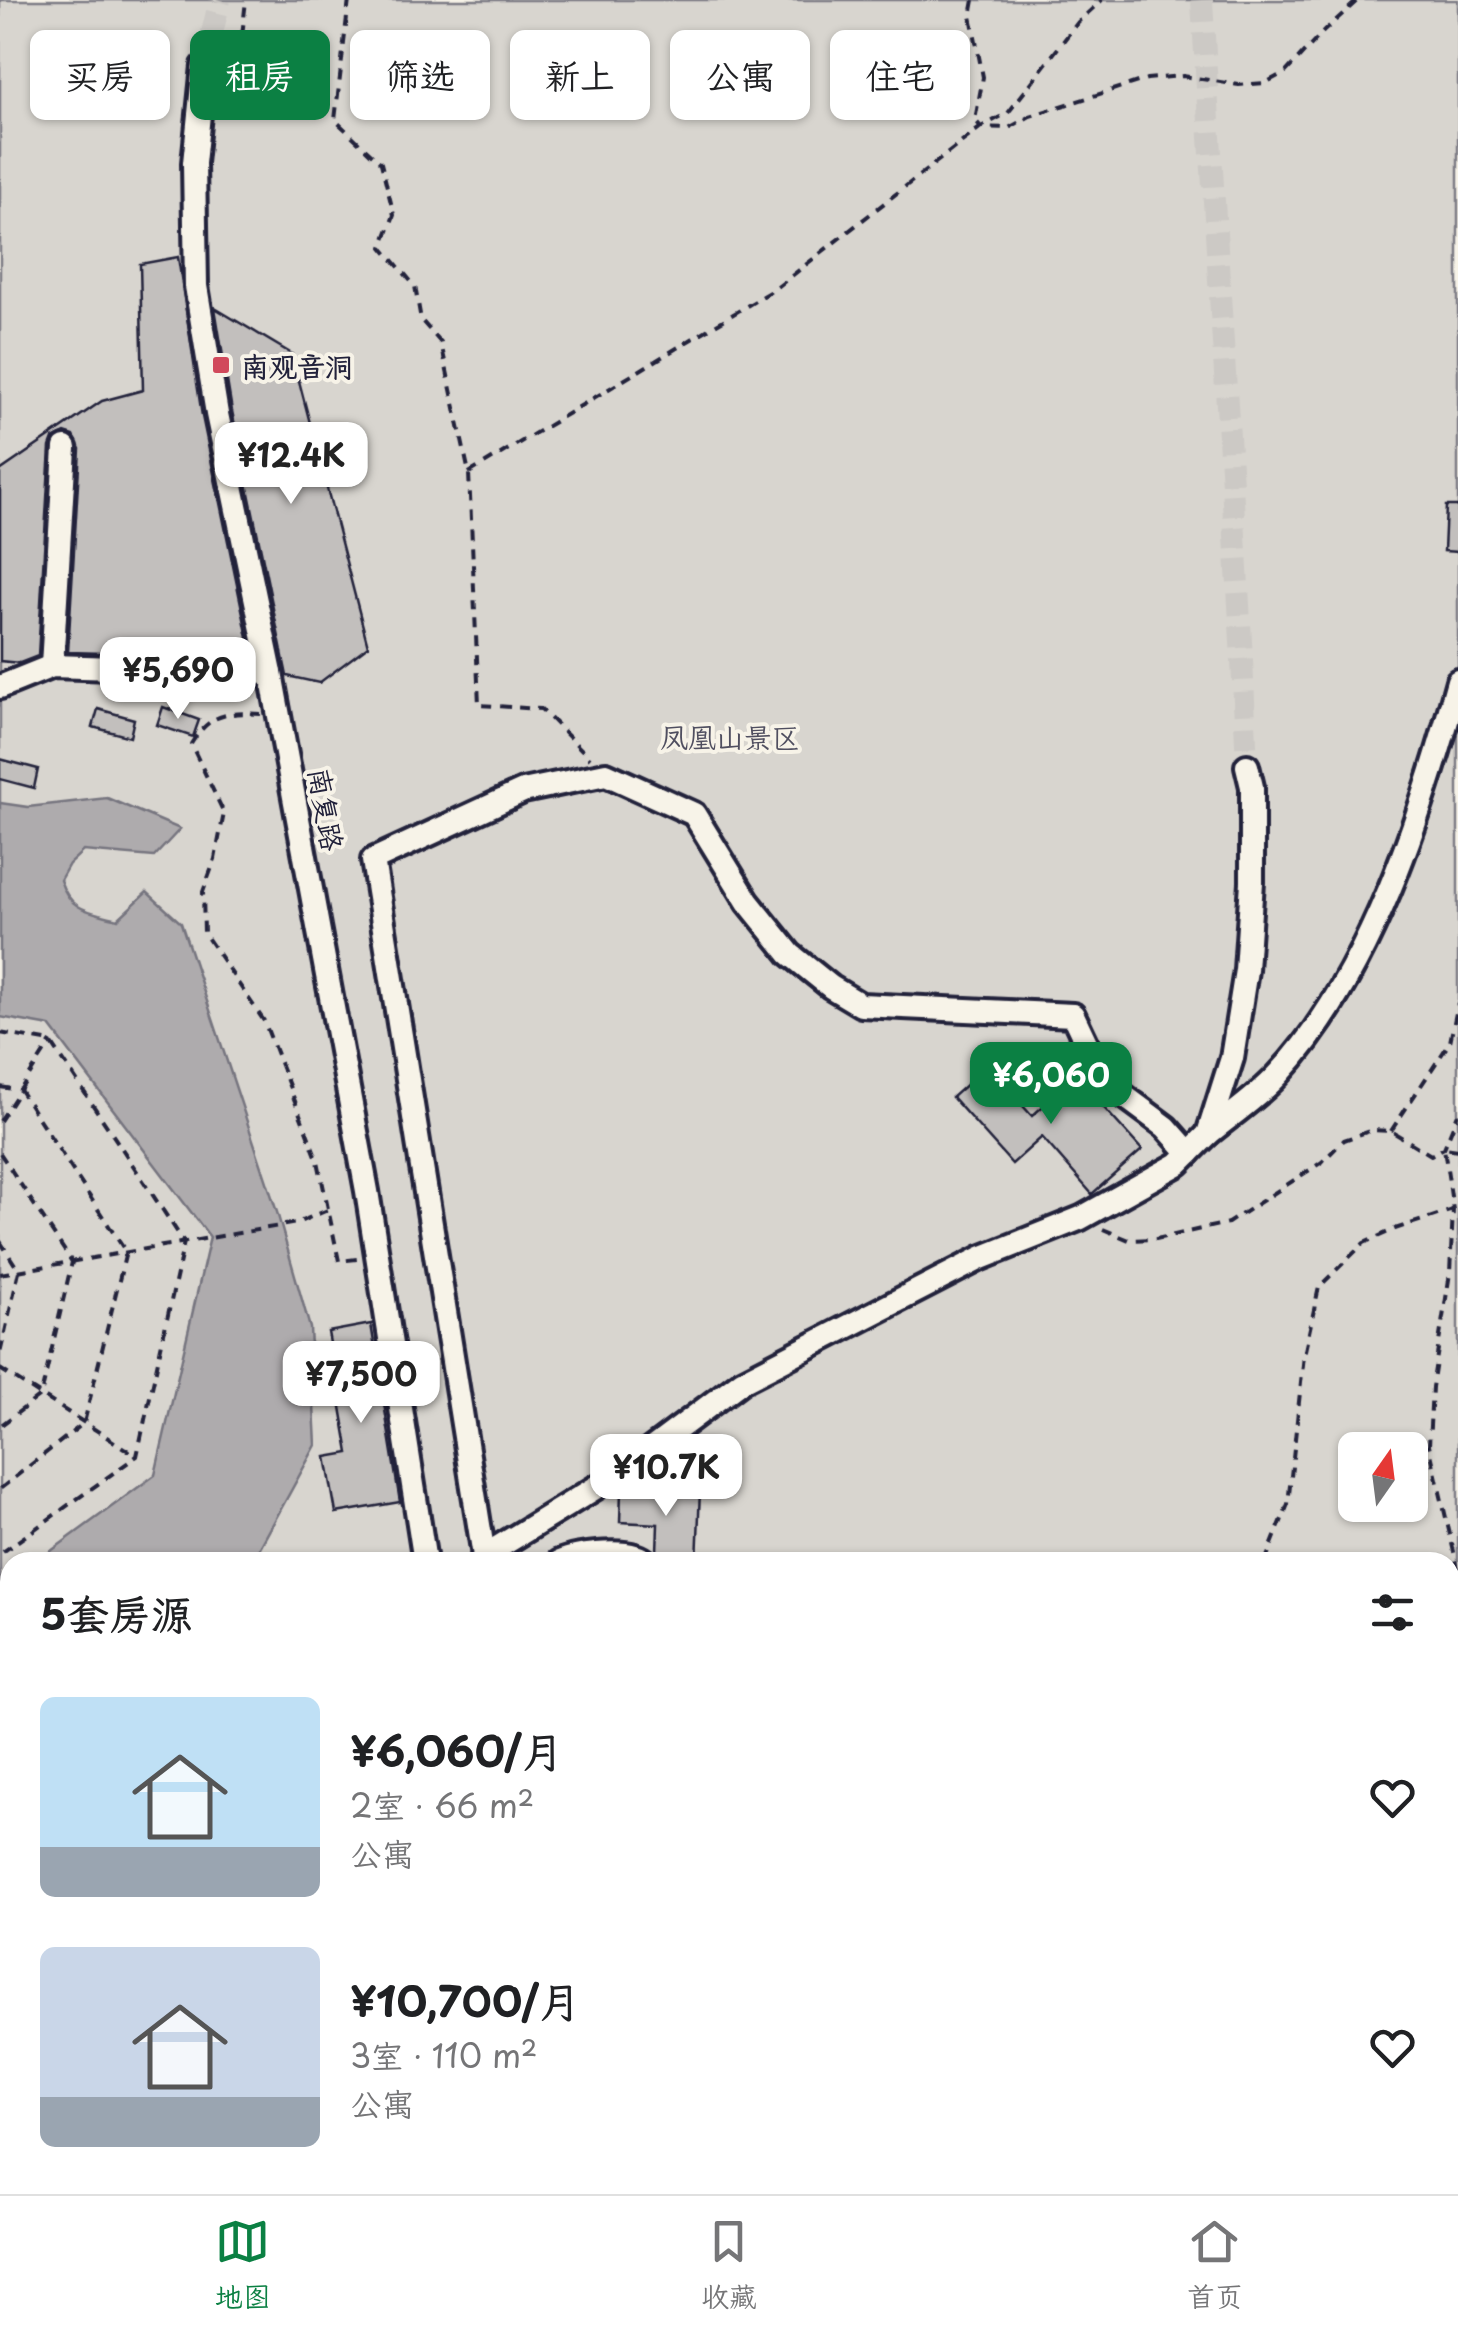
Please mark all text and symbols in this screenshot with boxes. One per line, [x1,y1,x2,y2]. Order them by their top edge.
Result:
chip: 买房 [30,30,170,120]
chip: 租房 [190,30,330,120]
chip: 筛选 [350,30,490,120]
chip: 新上 [510,30,650,120]
chip: 公寓 [670,30,810,120]
chip: 住宅 [830,30,970,120]
place label: 南观音洞 [241,344,353,387]
marker: 南观音洞 [210,354,232,376]
pin: ¥12.4K [210,422,372,507]
text: ¥12.4K [237,430,345,478]
pin: ¥5,690 [97,637,259,722]
text: ¥5,690 [122,645,234,693]
park label: 凤凰山景区 [660,715,800,758]
street label: 南复路 [299,764,355,854]
pin: ¥6,060 [970,1042,1132,1127]
text: ¥6,060 [992,1050,1110,1098]
pin: ¥7,500 [280,1341,442,1426]
text: ¥7,500 [305,1349,417,1397]
north arrow [1338,1432,1428,1522]
map controls [1338,1432,1428,1522]
pin: ¥10.7K [585,1434,747,1519]
text: ¥10.7K [612,1442,720,1490]
text: 5套房源 [40,1581,193,1644]
icon: filters [1365,1585,1420,1640]
text: ¥6,060/月 [350,1718,564,1781]
icon: home [120,1737,240,1857]
icon: heart [1365,1770,1420,1825]
text: 2室 · 66 m² [350,1781,534,1829]
text: 公寓 [350,1829,414,1877]
text: ¥10,700/月 [350,1968,581,2031]
icon: home [120,1987,240,2107]
icon: heart [1365,2020,1420,2075]
text: 3室 · 110 m² [350,2031,537,2079]
text: 公寓 [350,2079,414,2127]
tab: 地图 [215,2214,271,2317]
tab: 收藏 [701,2214,757,2317]
tab: 首页 [1187,2214,1243,2317]

